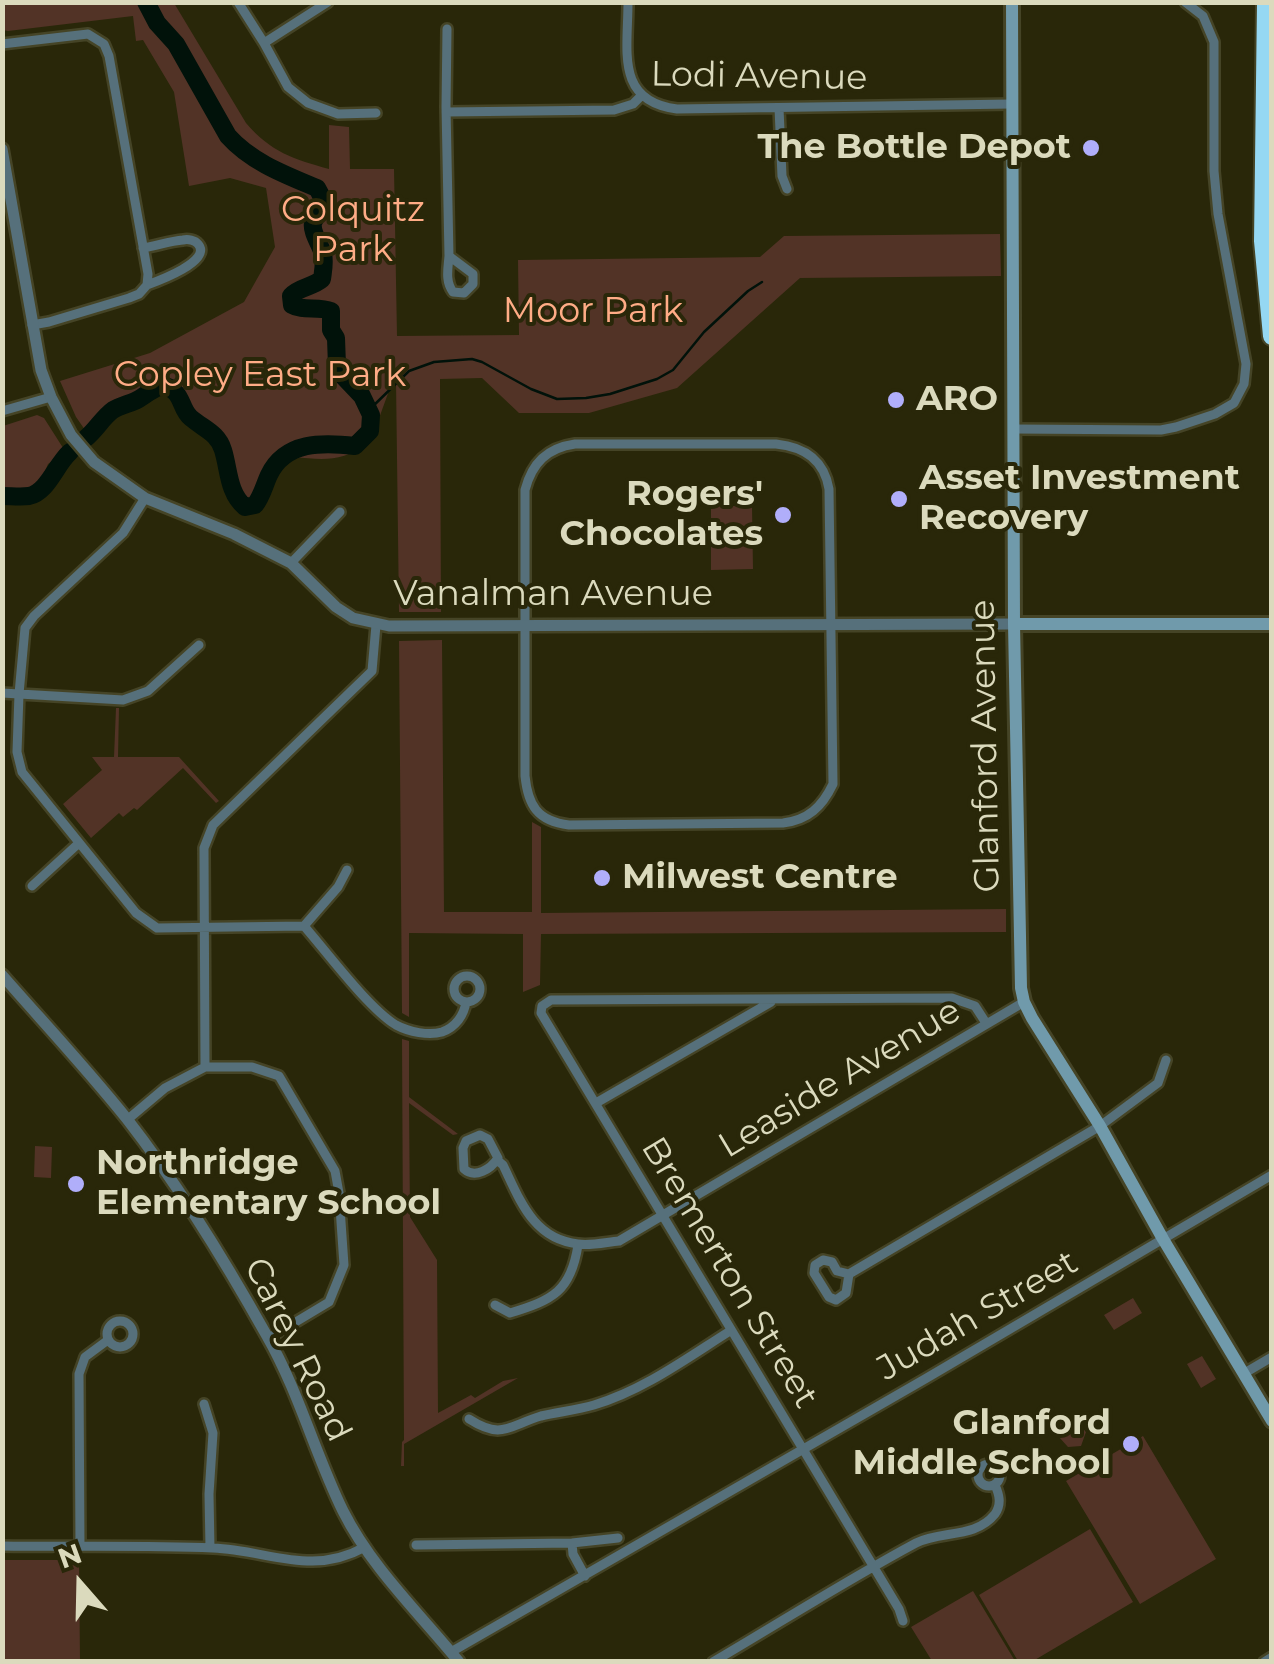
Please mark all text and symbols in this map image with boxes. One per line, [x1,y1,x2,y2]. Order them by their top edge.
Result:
street label: Lodi Avenue [650,54,868,100]
place label: The Bottle Depot [757,127,1071,169]
marker: The Bottle Depot [1080,137,1102,159]
park label: Colquitz Park [281,190,425,272]
park label: Moor Park [503,291,683,333]
park label: Copley East Park [114,355,406,397]
place label: ARO [916,379,998,421]
marker: ARO [885,389,907,411]
place label: Asset Investment Recovery [919,458,1240,540]
place label: Rogers' Chocolates [560,474,763,556]
marker: Asset Investment Recovery [888,488,910,510]
marker: Rogers' Chocolates [772,504,794,526]
street label: Vanalman Avenue [393,574,713,616]
street label: Glanford Avenue [962,599,1010,893]
place label: Milwest Centre [622,857,898,899]
marker: Milwest Centre [591,867,613,889]
street label: Leaside Avenue [712,990,968,1168]
street label: Bremerton Street [632,1130,826,1416]
place label: Northridge Elementary School [96,1143,441,1225]
marker: Northridge Elementary School [65,1173,87,1195]
street label: Judah Street [870,1242,1086,1390]
street label: Carey Road [234,1251,360,1449]
place label: Glanford Middle School [852,1403,1111,1485]
marker: Glanford Middle School [1120,1433,1142,1455]
north arrow [30,1534,130,1634]
text: N [53,1536,86,1576]

